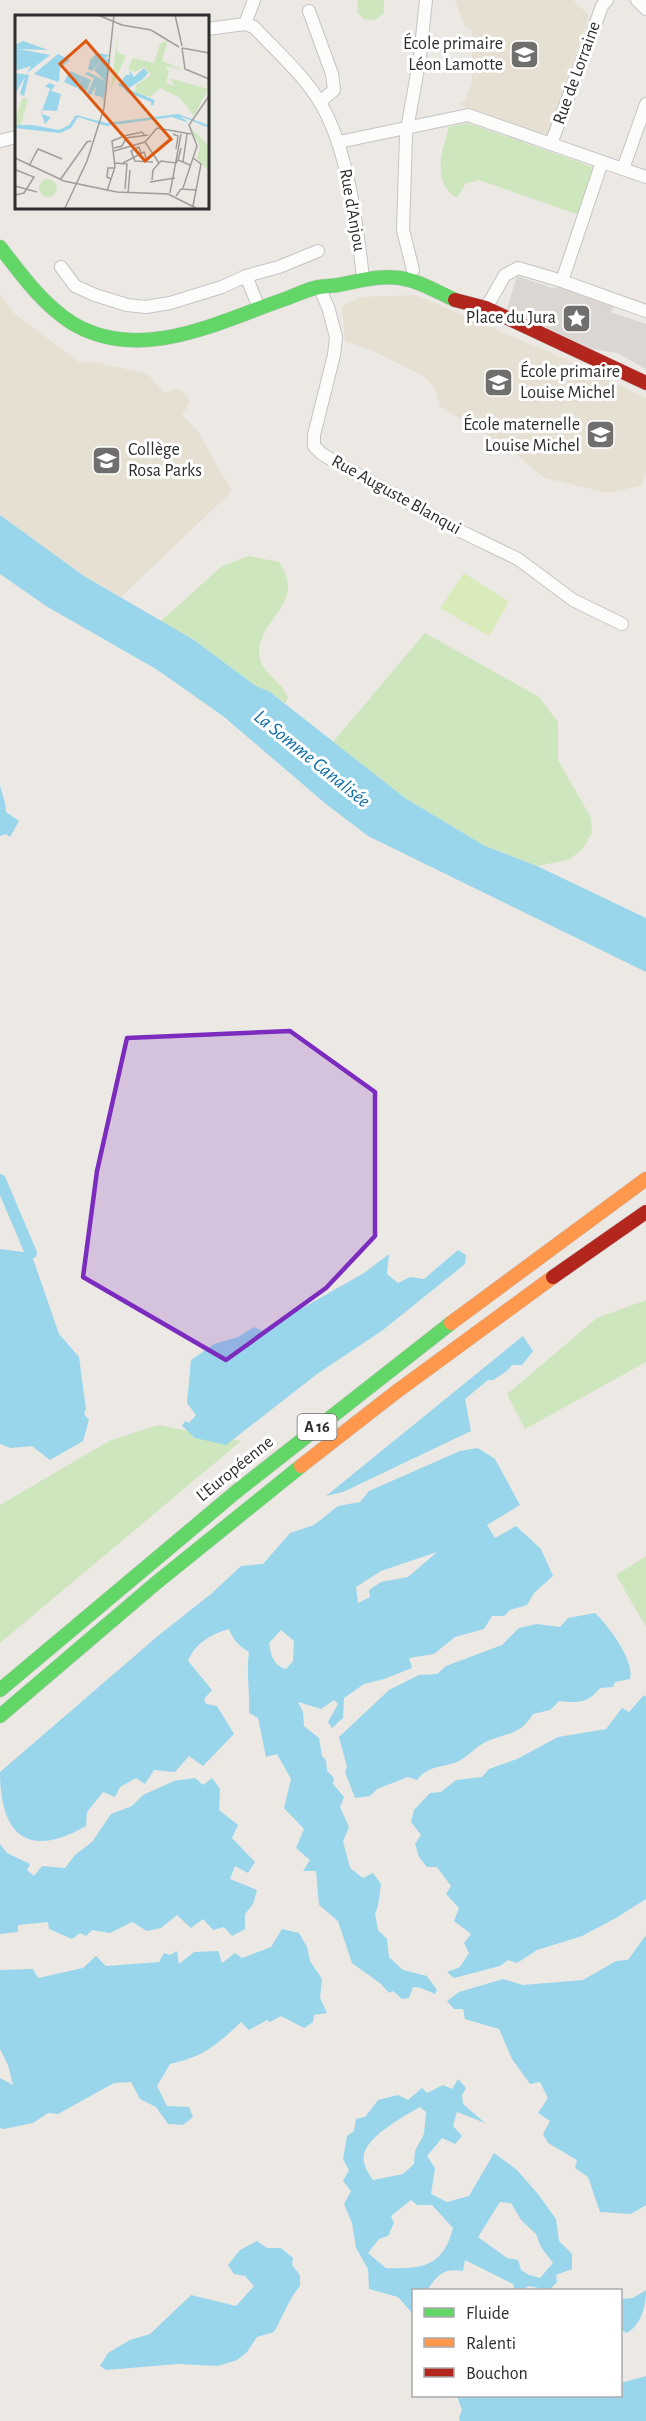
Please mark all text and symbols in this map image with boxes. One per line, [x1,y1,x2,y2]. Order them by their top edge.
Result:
inset map [15,15,208,208]
street label: Rue de Lorraine [550,19,604,127]
place label: École primaire Léon Lamotte [403,32,503,74]
school or university icon: École primaire Léon Lamotte [508,38,540,70]
street label: Rue d'Anjou [336,167,368,253]
place icon: Place du Jura [561,302,593,334]
place label: Place du Jura [466,309,556,327]
place label: École primaire Louise Michel [520,360,620,402]
school or university icon: École primaire Louise Michel [483,366,515,398]
place label: École maternelle Louise Michel [463,413,580,455]
school or university icon: École maternelle Louise Michel [585,419,617,451]
place label: Collège Rosa Parks [128,441,202,480]
school or university icon: Collège Rosa Parks [91,444,123,476]
street label: Rue Auguste Blanqui [328,452,464,538]
water label: La Somme Canalisée [250,706,374,812]
road number: A 16 [298,1414,336,1440]
street label: L'Européenne [193,1433,277,1505]
legend [412,2289,622,2397]
text: Fluide [466,2305,509,2323]
text: Ralenti [466,2335,516,2353]
text: Bouchon [466,2365,528,2383]

